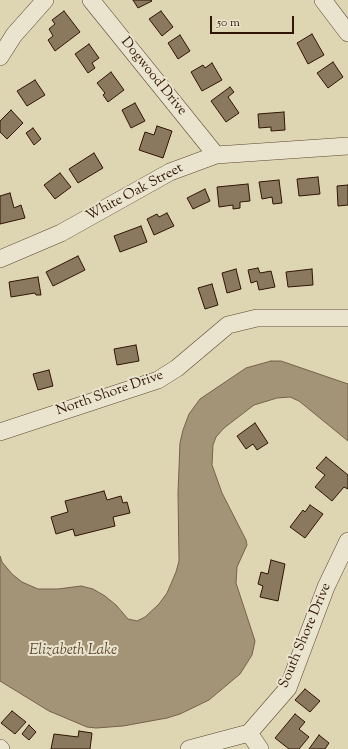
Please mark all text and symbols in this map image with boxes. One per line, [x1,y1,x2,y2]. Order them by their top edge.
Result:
scale bar [212,8,296,34]
text: 50 m [217,14,240,32]
street label: Dogwood Drive [116,35,190,119]
street label: White Oak Street [84,160,186,226]
street label: North Shore Drive [54,368,166,420]
street label: South Shore Drive [276,581,336,691]
water label: Elizabeth Lake [29,642,117,660]

